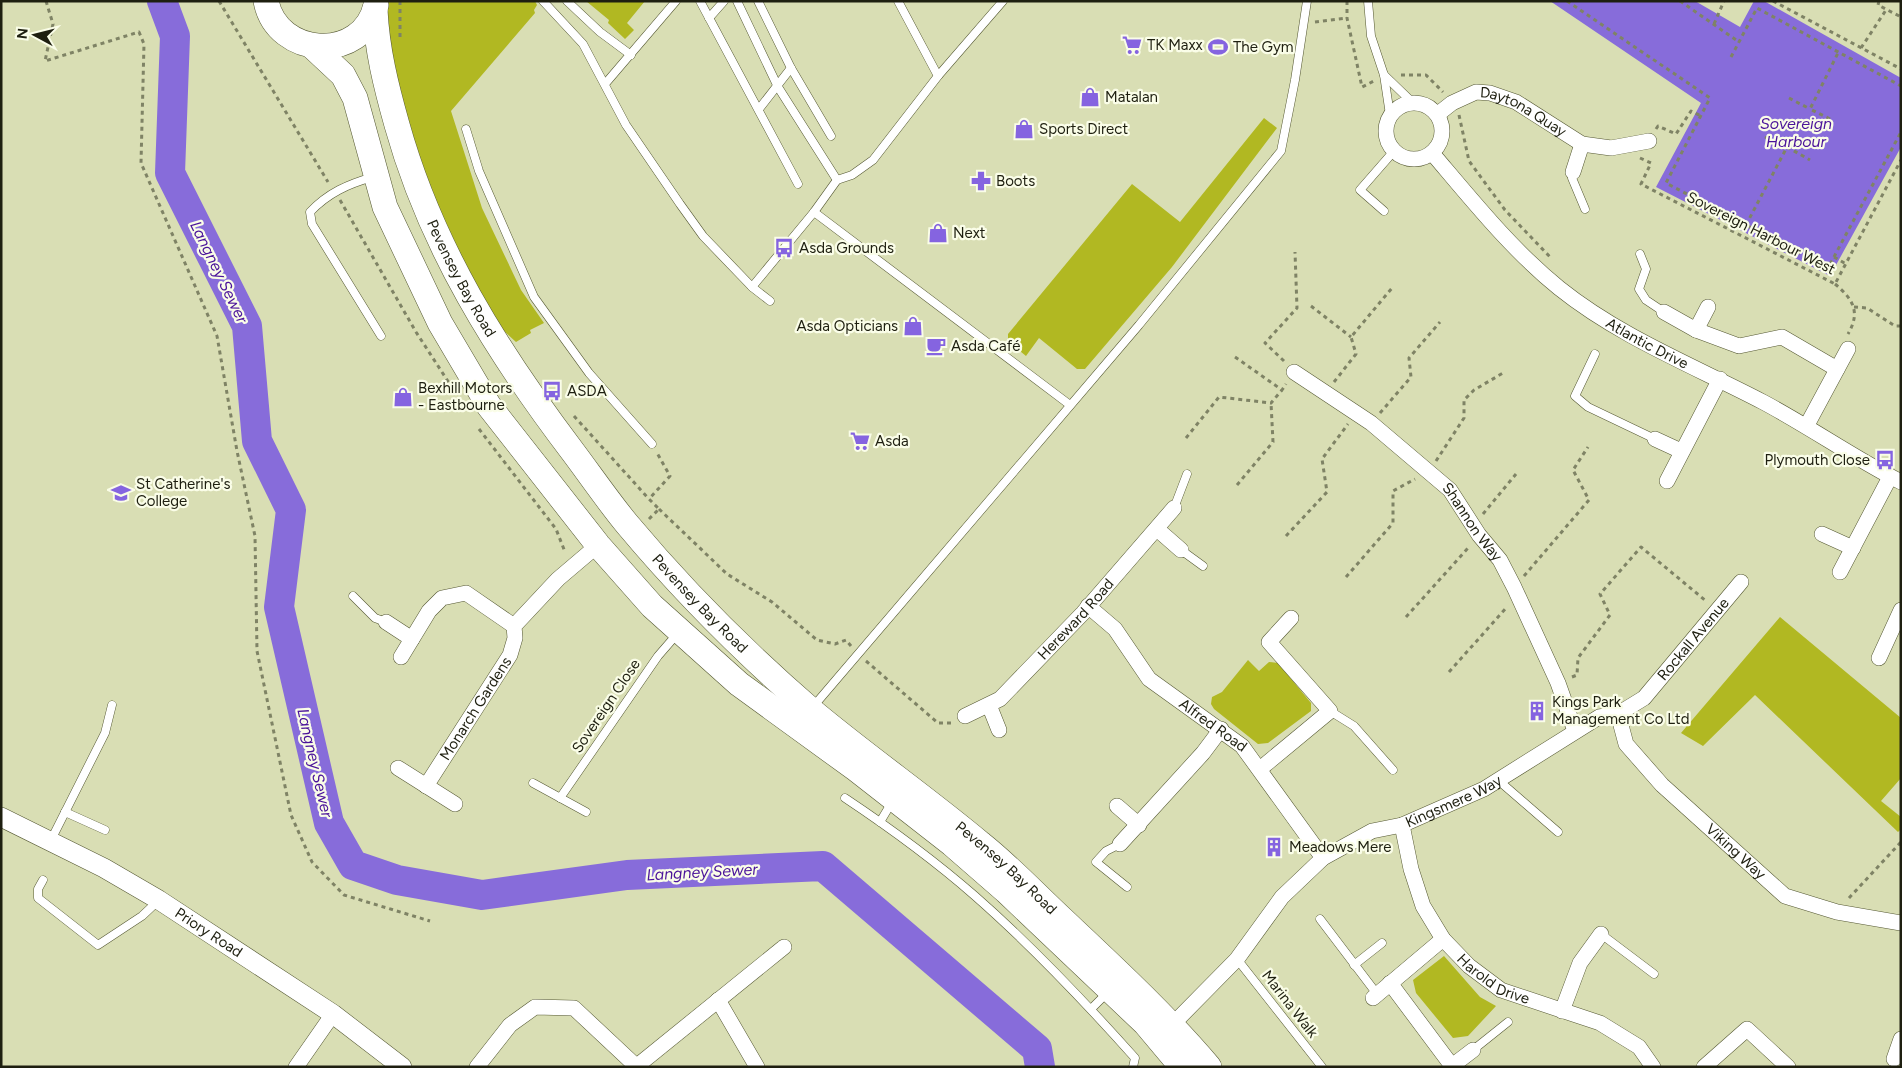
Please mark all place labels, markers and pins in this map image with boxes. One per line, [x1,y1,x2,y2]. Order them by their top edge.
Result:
supermarket icon: TK Maxx [1121,34,1143,56]
place label: TK Maxx [1147,36,1203,54]
sports icon: The Gym [1207,36,1229,58]
place label: The Gym [1233,38,1294,56]
shop icon: Matalan [1079,86,1101,108]
place label: Matalan [1105,88,1158,106]
shop icon: Sports Direct [1013,118,1035,140]
place label: Sports Direct [1039,120,1128,138]
pharmacy icon: Boots [970,170,992,192]
place label: Boots [996,172,1035,190]
shop icon: Next [927,222,949,244]
place label: Next [953,224,986,242]
bus stop icon: Asda Grounds [773,237,795,259]
place label: Asda Grounds [799,239,894,257]
shop icon: Asda Opticians [902,315,924,337]
place label: Asda Opticians [796,317,898,335]
cafe icon: Asda Café [925,335,947,357]
place label: Asda Café [951,337,1020,355]
place label: Bexhill Motors - Eastbourne [418,379,512,414]
bus stop icon: ASDA [541,380,563,402]
place label: ASDA [567,382,607,400]
shop icon: Bexhill Motors - Eastbourne [392,386,414,408]
supermarket icon: Asda [849,430,871,452]
place label: Asda [875,432,909,450]
bus stop icon: Plymouth Close [1874,449,1896,471]
place label: Plymouth Close [1765,451,1870,469]
place label: St Catherine's College [136,475,230,510]
school or university icon: St Catherine's College [110,482,132,504]
place label: Kings Park Management Co Ltd [1552,693,1690,728]
building icon: Kings Park Management Co Ltd [1526,700,1548,722]
building icon: Meadows Mere [1263,836,1285,858]
place label: Meadows Mere [1289,838,1391,856]

